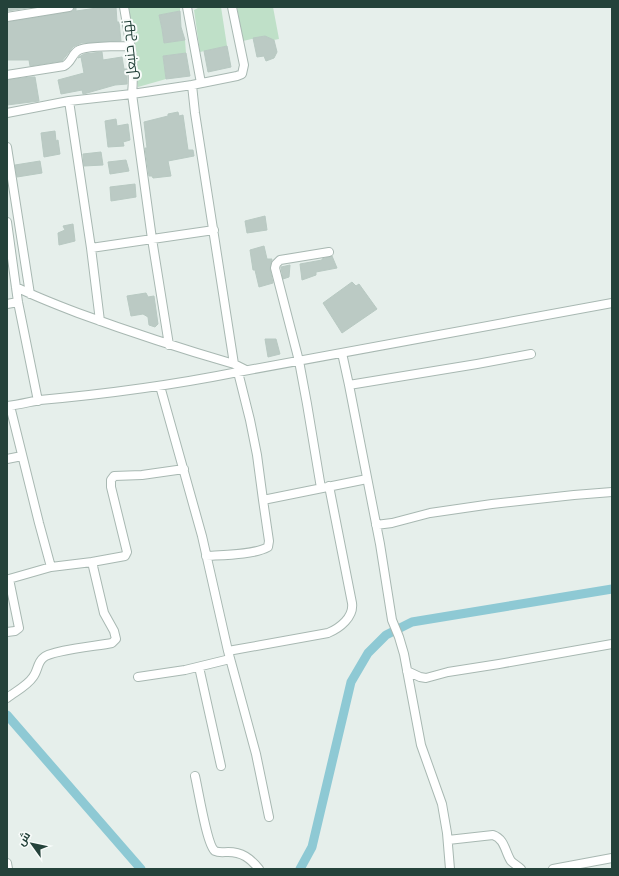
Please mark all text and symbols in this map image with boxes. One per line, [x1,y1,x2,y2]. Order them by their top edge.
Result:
street label: نهج حنبعل [118,19,141,81]
north arrow [12,824,52,864]
text: ش [15,829,33,848]

